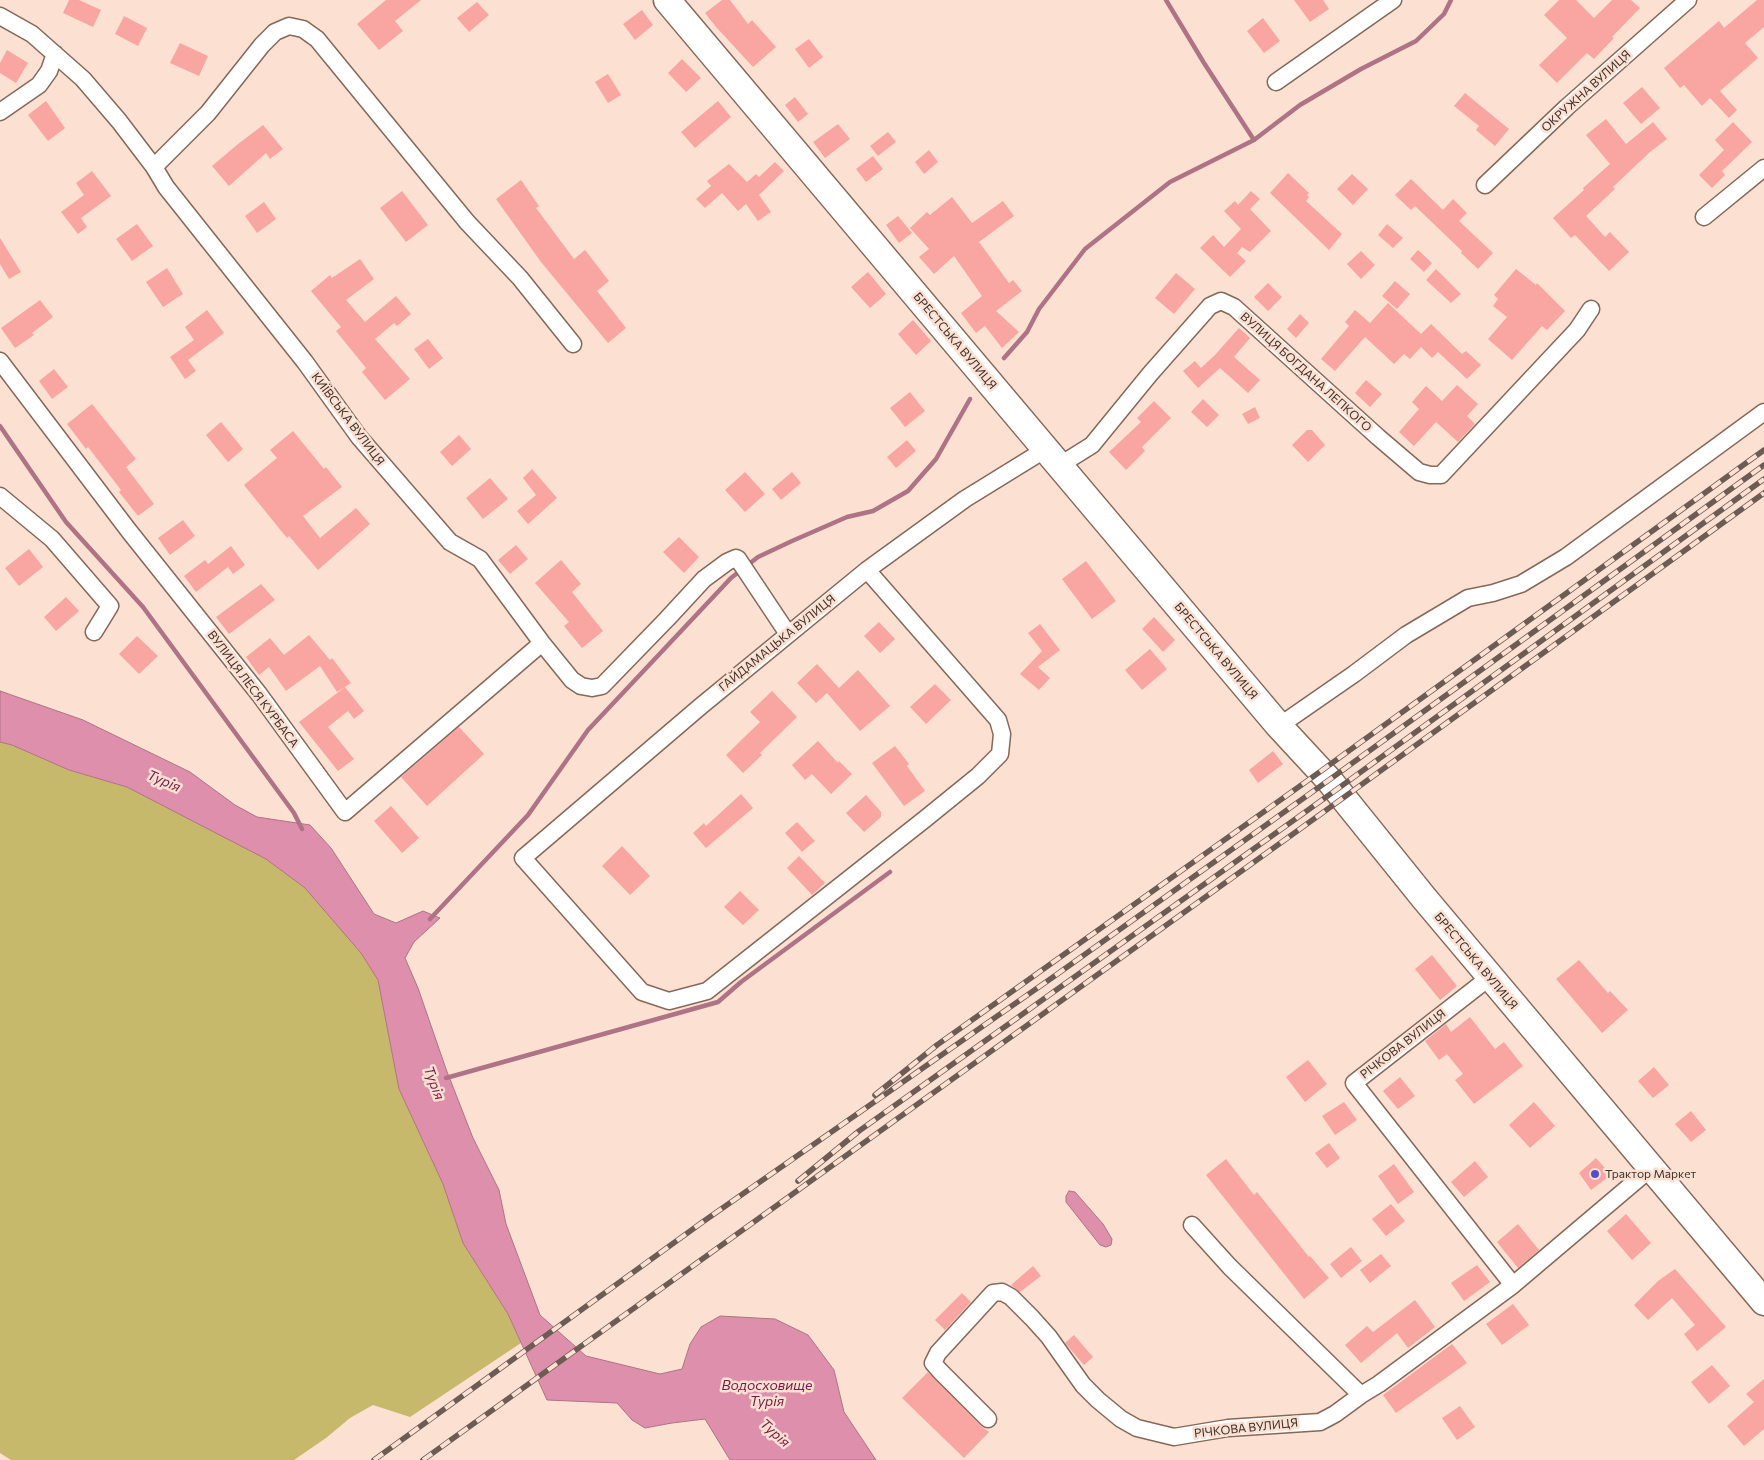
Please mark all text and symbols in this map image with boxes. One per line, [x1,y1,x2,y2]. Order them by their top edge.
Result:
street label: ОКРУЖНА ВУЛИЦЯ [1538,47,1634,135]
street label: БРЕСТСЬКА ВУЛИЦЯ [910,290,1000,392]
street label: ВУЛИЦЯ БОГДАНА ЛЕПКОГО [1237,309,1375,435]
street label: КИЇВСЬКА ВУЛИЦЯ [308,370,388,468]
street label: ГАЙДАМАЦЬКА ВУЛИЦЯ [716,592,838,694]
street label: БРЕСТСЬКА ВУЛИЦЯ [1171,600,1261,702]
street label: ВУЛИЦЯ ЛЕСЯ КУРБАСА [204,628,302,750]
water label: Турія [145,767,183,795]
street label: БРЕСТСЬКА ВУЛИЦЯ [1431,910,1521,1012]
street label: РІЧКОВА ВУЛИЦЯ [1357,1006,1449,1082]
water label: Турія [420,1064,448,1102]
place label: Трактор Маркет [1605,1167,1696,1181]
marker: Трактор Маркет [1589,1168,1601,1180]
water label: Водосховище Турія [722,1377,812,1410]
water label: Турія [757,1415,793,1451]
street label: РІЧКОВА ВУЛИЦЯ [1193,1415,1299,1441]

